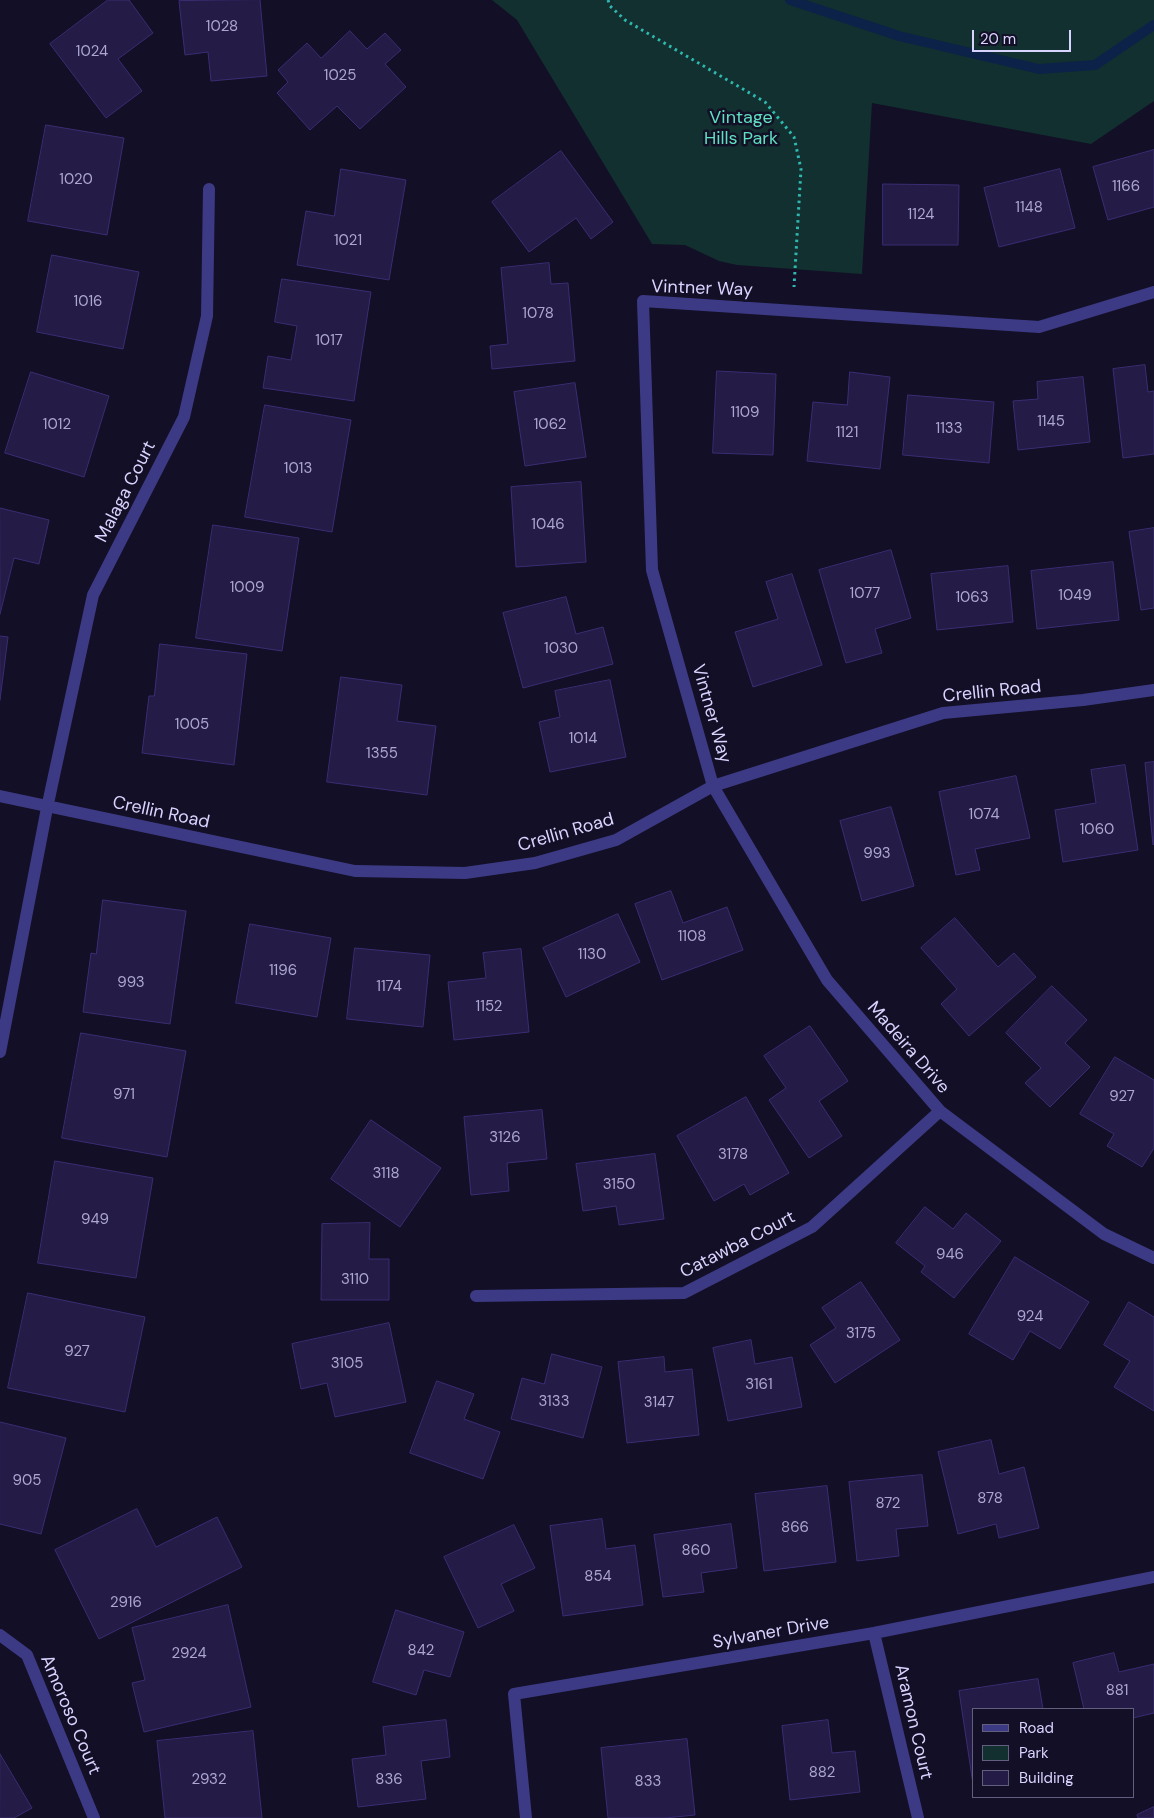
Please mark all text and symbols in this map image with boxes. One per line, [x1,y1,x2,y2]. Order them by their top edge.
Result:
house number: 1028 [206,18,238,36]
scale bar [974,20,1073,52]
text: 20 m [980,29,1016,49]
house number: 1024 [76,43,108,61]
house number: 1025 [324,67,356,85]
park label: Vintage Hills Park [704,107,778,150]
house number: 1020 [59,171,93,189]
house number: 1166 [1112,178,1140,196]
house number: 1148 [1015,199,1043,217]
house number: 1124 [908,206,934,224]
house number: 1021 [334,232,362,250]
street label: Vintner Way [651,276,753,302]
house number: 1016 [73,293,103,311]
house number: 1078 [522,305,554,323]
house number: 1017 [315,332,343,350]
house number: 1109 [730,404,760,422]
house number: 1145 [1037,413,1065,431]
house number: 1012 [43,416,71,434]
house number: 1062 [534,416,566,434]
house number: 1133 [935,420,963,438]
house number: 1121 [836,424,858,442]
street label: Malaga Court [91,438,161,546]
house number: 1013 [284,460,312,478]
house number: 1046 [531,516,565,534]
house number: 1009 [230,579,264,597]
house number: 1077 [850,585,880,603]
house number: 1049 [1058,587,1092,605]
house number: 1063 [955,589,989,607]
house number: 1030 [544,640,578,658]
street label: Vintner Way [687,662,735,766]
street label: Crellin Road [942,676,1042,708]
house number: 1005 [175,716,209,734]
house number: 1014 [569,730,597,748]
house number: 1355 [366,745,398,763]
street label: Crellin Road [110,792,212,834]
house number: 1074 [969,806,999,824]
street label: Crellin Road [516,809,616,857]
house number: 1060 [1080,821,1114,839]
house number: 993 [863,845,891,863]
house number: 1108 [678,928,706,946]
house number: 1130 [578,946,606,964]
house number: 1196 [269,962,297,980]
house number: 993 [117,974,145,992]
house number: 1174 [376,978,402,996]
house number: 1152 [476,998,502,1016]
street label: Madeira Drive [862,998,954,1098]
house number: 971 [113,1086,135,1104]
house number: 927 [1109,1088,1135,1106]
house number: 3126 [489,1129,521,1147]
house number: 3178 [718,1146,748,1164]
house number: 3118 [372,1165,400,1183]
house number: 3150 [603,1176,635,1194]
street label: Catawba Court [677,1207,799,1283]
house number: 949 [81,1211,109,1229]
house number: 946 [936,1246,964,1264]
house number: 3110 [341,1271,369,1289]
house number: 924 [1017,1308,1043,1326]
house number: 3175 [846,1325,876,1343]
house number: 927 [64,1343,90,1361]
house number: 3105 [331,1355,363,1373]
house number: 3161 [745,1376,773,1394]
house number: 3133 [538,1393,570,1411]
house number: 3147 [644,1394,674,1412]
house number: 905 [13,1472,41,1490]
house number: 878 [977,1490,1003,1508]
house number: 872 [876,1495,900,1513]
house number: 866 [781,1519,809,1537]
house number: 860 [682,1542,710,1560]
house number: 854 [584,1568,612,1586]
house number: 2916 [110,1594,142,1612]
street label: Sylvaner Drive [711,1612,831,1654]
house number: 842 [408,1642,434,1660]
house number: 2924 [171,1645,207,1663]
street label: Amoroso Court [35,1652,105,1778]
street label: Aramon Court [889,1662,937,1782]
house number: 881 [1106,1682,1128,1700]
legend [972,1708,1134,1798]
text: Road [1019,1718,1054,1738]
text: Park [1019,1743,1049,1763]
house number: 882 [809,1764,835,1782]
text: Building [1019,1768,1074,1788]
house number: 2932 [191,1771,227,1789]
house number: 836 [375,1771,403,1789]
house number: 833 [635,1773,661,1791]

